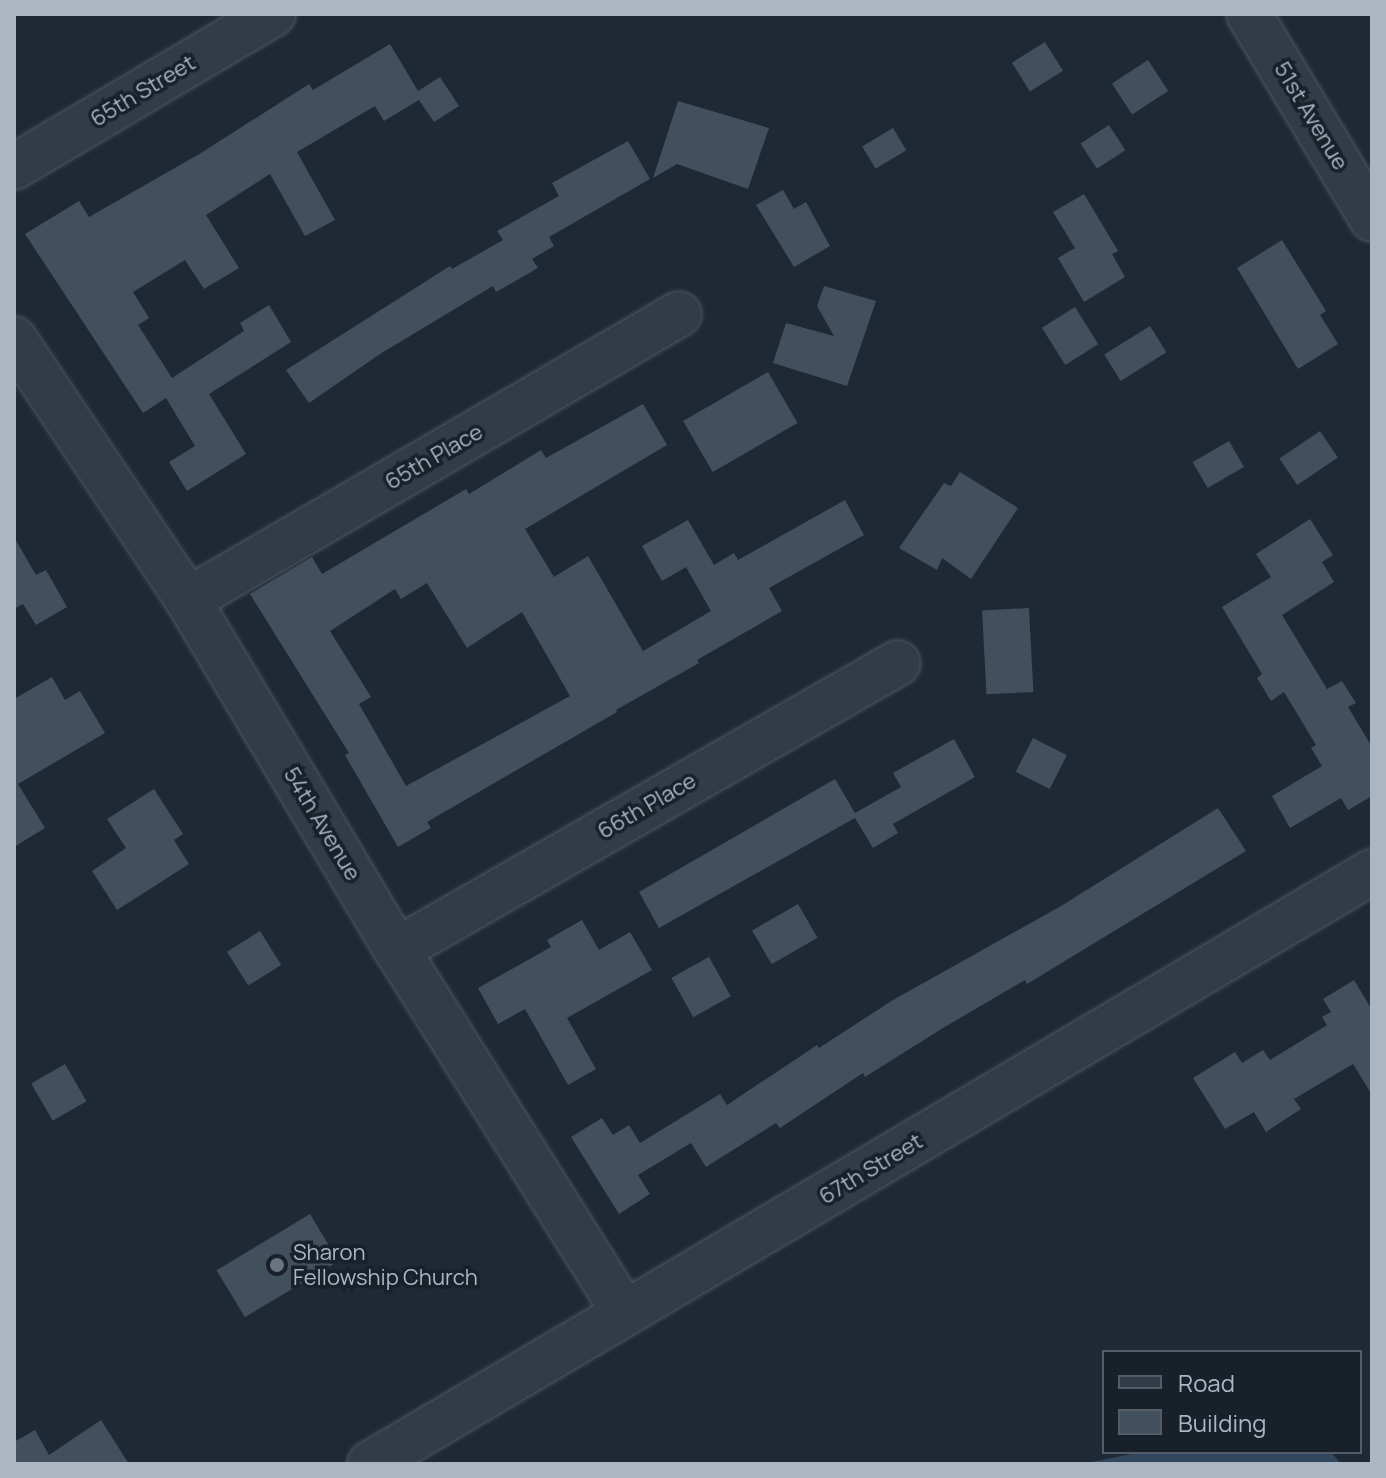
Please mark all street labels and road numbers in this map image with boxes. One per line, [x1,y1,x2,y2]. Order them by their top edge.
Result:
street label: 65th Street [86,49,200,133]
street label: 51st Avenue [1268,57,1354,175]
street label: 65th Place [381,419,487,495]
street label: 54th Avenue [278,763,366,885]
street label: 66th Place [593,767,701,845]
street label: 67th Street [815,1128,927,1210]

